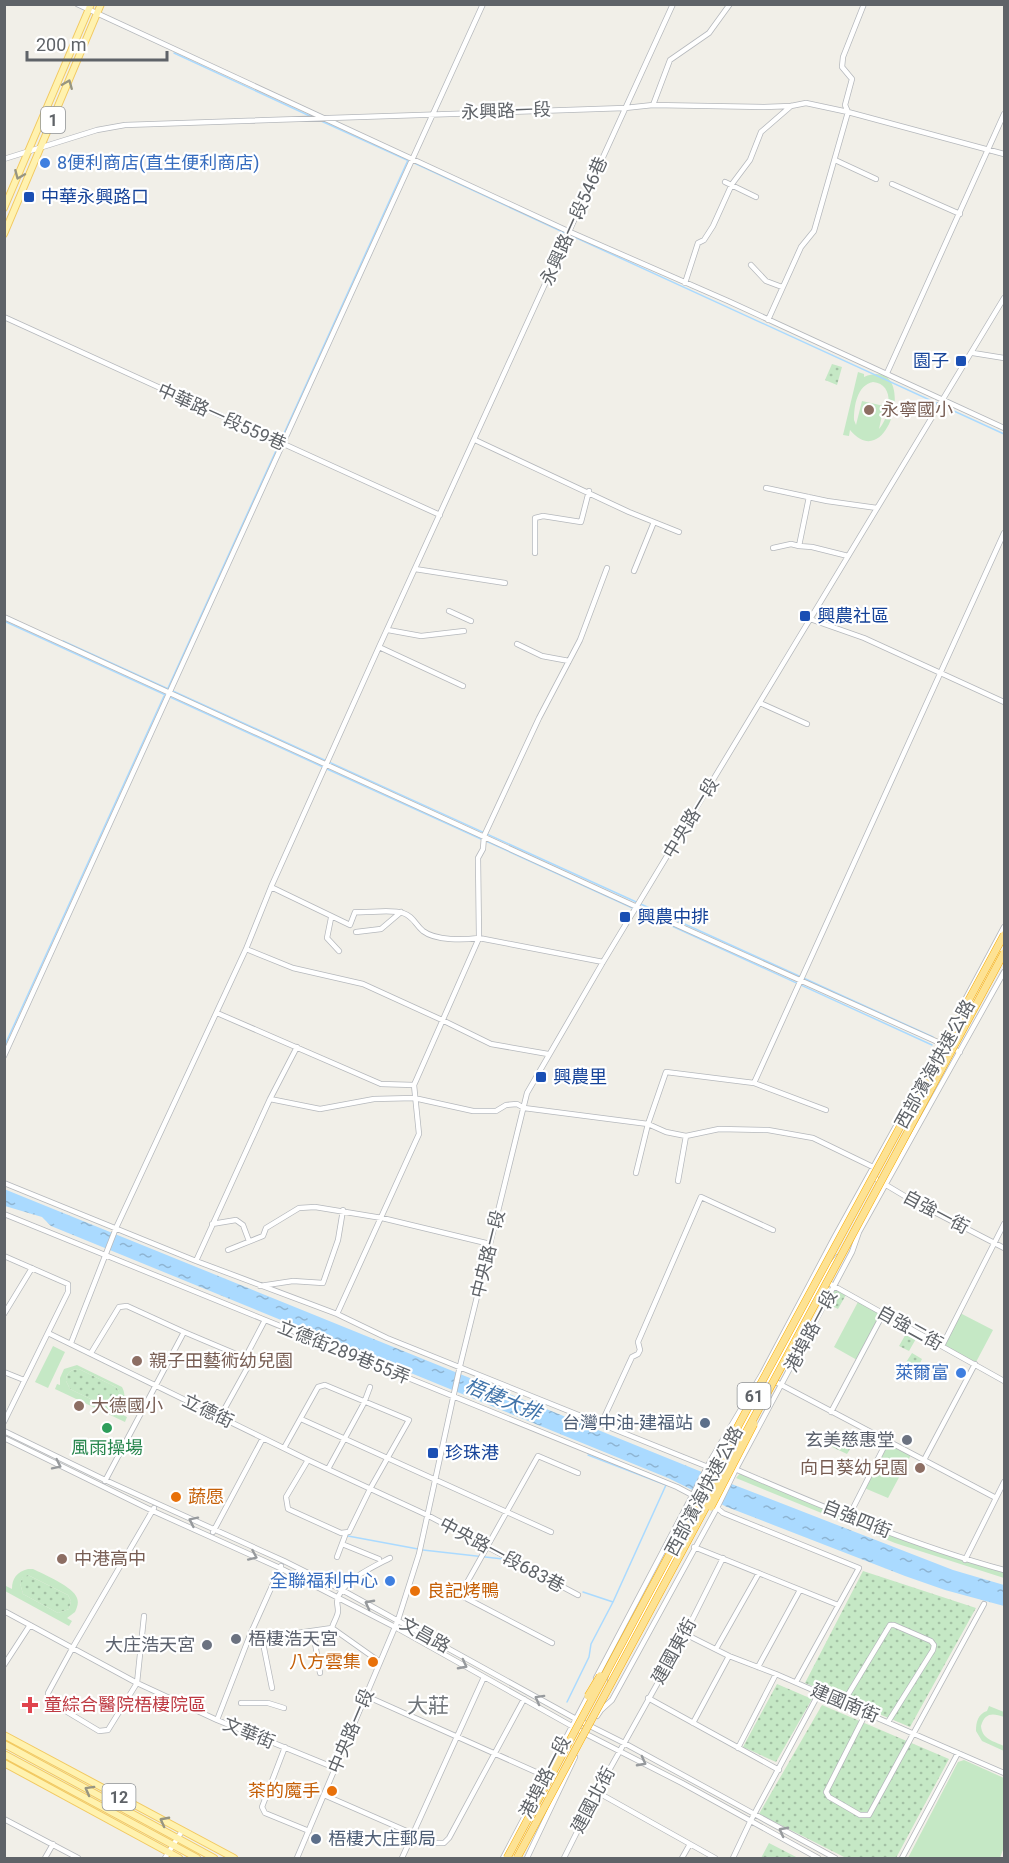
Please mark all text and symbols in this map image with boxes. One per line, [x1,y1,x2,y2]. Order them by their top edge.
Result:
scale bar [27,24,166,62]
text: 200 m [36,34,87,55]
one-way arrow [61,79,73,90]
street label: 永興路一段 [461,98,551,123]
road number: 1 [41,107,65,133]
place label: 8便利商店(直生便利商店) [57,152,260,174]
street label: 永興路一段546巷 [536,153,611,288]
marker: 8便利商店(直生便利商店) [38,156,52,170]
one-way arrow [14,168,26,179]
place label: 中華永興路口 [41,186,149,207]
marker: 中華永興路口 [22,190,36,204]
place label: 園子 [913,350,949,371]
marker: 園子 [954,354,968,368]
street label: 中華路一段559巷 [155,379,290,454]
place label: 永寧國小 [881,399,953,420]
marker: 永寧國小 [862,403,876,417]
place label: 興農社區 [817,605,889,626]
marker: 興農社區 [798,609,812,623]
street label: 中央路一段 [658,774,723,862]
place label: 興農中排 [637,906,709,927]
marker: 興農中排 [618,910,632,924]
street label: 西部濱海快速公路 [890,996,979,1132]
place label: 興農里 [553,1066,607,1087]
marker: 興農里 [534,1070,548,1084]
street label: 自強一街 [900,1185,973,1238]
street label: 中央路一段 [466,1208,509,1300]
street label: 港埠路一段 [780,1286,841,1375]
street label: 自強二街 [874,1301,947,1354]
street label: 立德街289巷55弄 [275,1315,413,1388]
place label: 親子田藝術幼兒園 [149,1350,293,1371]
marker: 親子田藝術幼兒園 [130,1354,144,1368]
place label: 萊爾富 [895,1362,949,1383]
marker: 萊爾富 [954,1366,968,1380]
water label: 梧棲大排 [461,1373,547,1426]
road number: 61 [738,1383,771,1409]
street label: 立德街 [179,1389,237,1432]
place label: 大德國小 [91,1395,163,1416]
marker: 大德國小 [72,1399,86,1413]
place label: 台灣中油-建福站 [562,1412,693,1433]
marker: 台灣中油-建福站 [698,1416,712,1430]
marker: 風雨操場 [100,1421,114,1435]
street label: 西部濱海快速公路 [660,1422,747,1559]
place label: 玄美慈惠堂 [805,1429,895,1450]
marker: 玄美慈惠堂 [900,1433,914,1447]
place label: 風雨操場 [71,1437,143,1458]
place label: 珍珠港 [445,1442,499,1463]
marker: 珍珠港 [426,1446,440,1460]
one-way arrow [50,1457,61,1469]
place label: 向日葵幼兒園 [800,1457,908,1478]
marker: 向日葵幼兒園 [913,1461,927,1475]
place label: 蔬愿 [188,1486,224,1507]
marker: 蔬愿 [169,1490,183,1504]
street label: 自強四街 [820,1495,894,1542]
street label: 中央路一段683巷 [436,1513,568,1596]
one-way arrow [188,1516,199,1528]
place label: 中港高中 [74,1548,146,1569]
one-way arrow [246,1549,257,1561]
marker: 中港高中 [55,1552,69,1566]
place label: 全聯福利中心 [270,1570,378,1591]
marker: 全聯福利中心 [383,1574,397,1588]
place label: 良記烤鴨 [427,1580,499,1601]
marker: 良記烤鴨 [408,1584,422,1598]
one-way arrow [364,1600,375,1611]
street label: 文昌路 [397,1612,454,1657]
street label: 建國東街 [647,1614,700,1687]
place label: 梧棲浩天宮 [248,1628,338,1649]
marker: 梧棲浩天宮 [229,1632,243,1646]
place label: 大庄浩天宮 [105,1634,195,1655]
marker: 大庄浩天宮 [200,1638,214,1652]
place label: 八方雲集 [289,1651,361,1672]
marker: 八方雲集 [366,1655,380,1669]
one-way arrow [456,1658,467,1669]
street label: 建國南街 [808,1679,882,1726]
street label: 中央路一段 [323,1685,378,1776]
place label: 童綜合醫院梧棲院區 [44,1694,206,1715]
district label: 大莊 [407,1694,449,1718]
one-way arrow [535,1694,545,1706]
marker: 童綜合醫院梧棲院區 [21,1696,39,1714]
street label: 文華街 [220,1713,278,1752]
street label: 港埠路一段 [515,1732,574,1822]
one-way arrow [636,1755,646,1766]
street label: 建國北街 [566,1763,619,1836]
place label: 茶的魔手 [248,1780,320,1801]
road number: 12 [102,1784,136,1810]
marker: 茶的魔手 [325,1784,339,1798]
one-way arrow [85,1786,95,1797]
one-way arrow [160,1817,170,1828]
one-way arrow [779,1827,790,1838]
place label: 梧棲大庄郵局 [328,1828,436,1849]
marker: 梧棲大庄郵局 [309,1832,323,1846]

